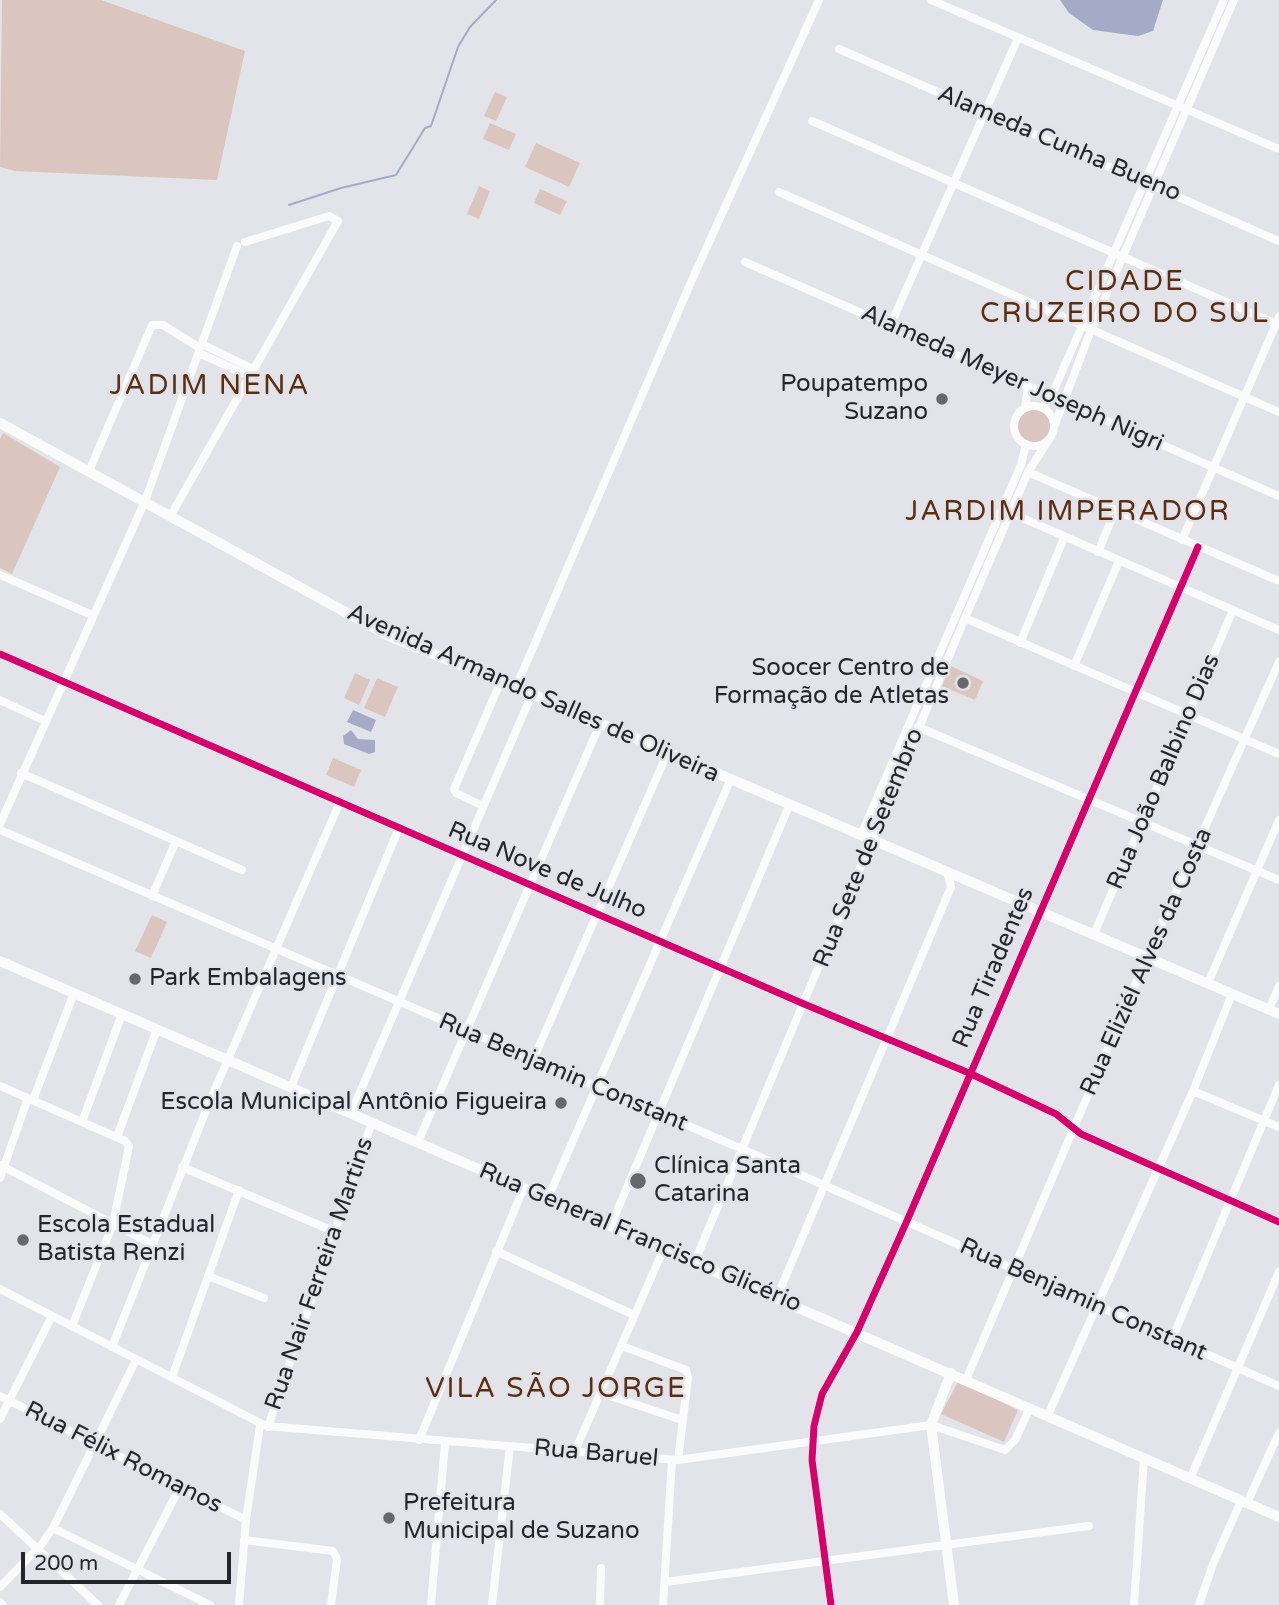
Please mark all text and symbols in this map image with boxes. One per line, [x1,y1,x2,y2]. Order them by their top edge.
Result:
street label: Alameda Cunha Bueno [933,80,1185,208]
district label: CIDADE CRUZEIRO DO SUL [982,266,1268,332]
street label: Alameda Meyer Joseph Nigri [856,299,1168,459]
district label: JADIM NENA [111,370,309,404]
place label: Poupatempo Suzano [780,371,928,427]
marker: Poupatempo Suzano [934,391,950,407]
district label: JARDIM IMPERADOR [907,496,1229,530]
street label: Avenida Armando Salles de Oliveira [342,599,724,789]
street label: Rua João Balbino Dias [1101,650,1227,894]
place label: Soocer Centro de Formação de Atletas [714,655,949,711]
marker: Soocer Centro de Formação de Atletas [955,675,971,691]
street label: Rua Sete de Setembro [808,724,930,972]
street label: Rua Nove de Julho [443,816,651,926]
street label: Rua Eliziél Alves da Costa [1075,824,1219,1100]
street label: Rua Tiradentes [947,883,1041,1053]
place label: Park Embalagens [149,965,347,993]
marker: Park Embalagens [127,971,143,987]
street label: Rua Benjamin Constant [434,1007,692,1139]
place label: Escola Municipal Antônio Figueira [160,1089,547,1117]
marker: Escola Municipal Antônio Figueira [553,1095,569,1111]
street label: Rua Nair Ferreira Martins [260,1134,380,1414]
place label: Clínica Santa Catarina [654,1153,801,1209]
street label: Rua General Francisco Glicério [474,1157,806,1319]
marker: Clínica Santa Catarina [628,1171,648,1191]
place label: Escola Estadual Batista Renzi [37,1212,215,1268]
marker: Escola Estadual Batista Renzi [15,1232,31,1248]
street label: Rua Benjamin Constant [955,1232,1211,1368]
district label: VILA SÃO JORGE [427,1373,685,1407]
street label: Rua Félix Romanos [19,1396,227,1520]
street label: Rua Baruel [533,1434,659,1474]
place label: Prefeitura Municipal de Suzano [403,1490,639,1546]
marker: Prefeitura Municipal de Suzano [381,1510,397,1526]
scale bar [24,1538,234,1582]
text: 200 m [34,1551,98,1576]

